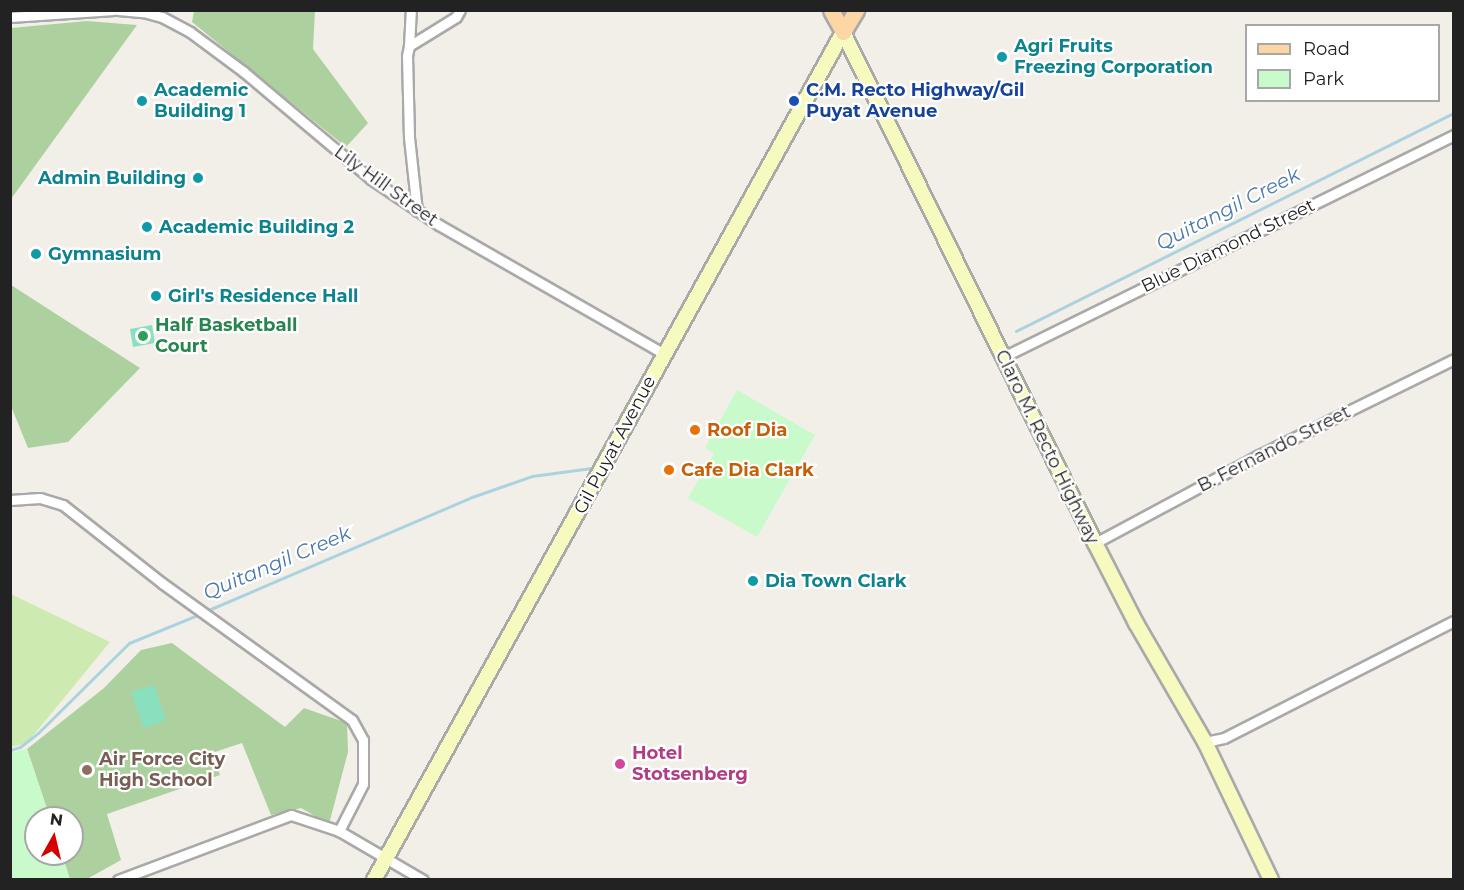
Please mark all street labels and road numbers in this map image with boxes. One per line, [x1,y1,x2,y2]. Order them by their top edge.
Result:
street label: Lily Hill Street [330,141,442,231]
street label: Blue Diamond Street [1138,195,1318,297]
street label: Claro M. Recto Highway [991,346,1103,548]
street label: Gil Puyat Avenue [569,372,661,518]
street label: B. Fernando Street [1194,401,1354,497]

